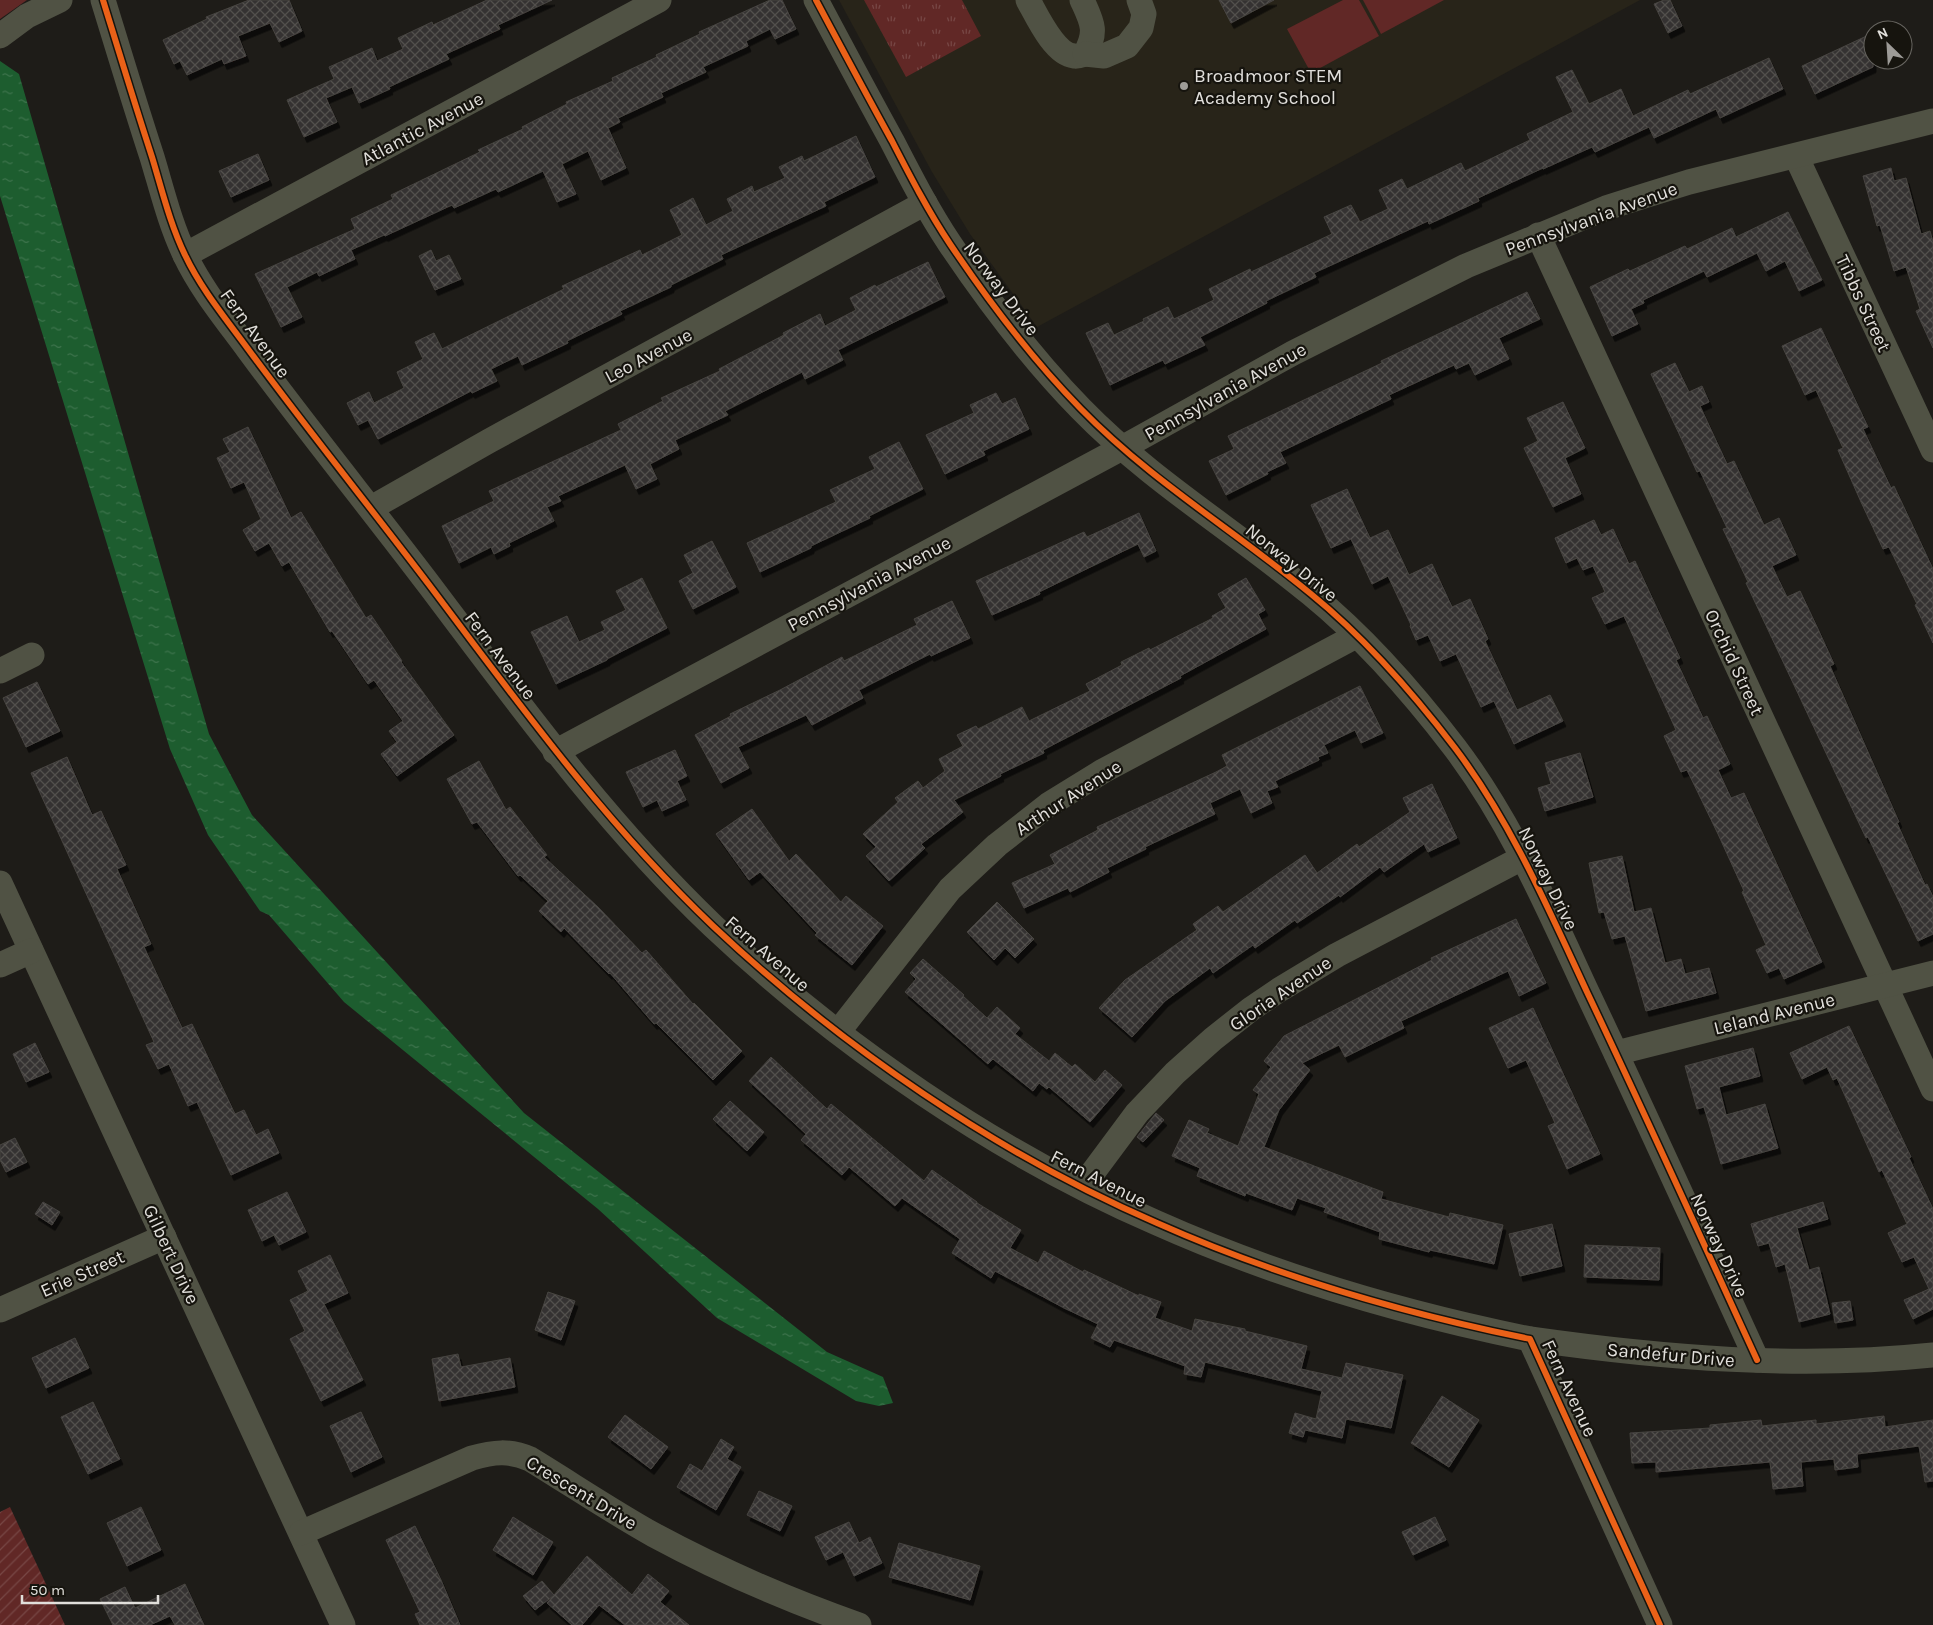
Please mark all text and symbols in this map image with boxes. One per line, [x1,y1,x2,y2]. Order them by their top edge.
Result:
north arrow [1863,20,1913,70]
text: N [1875,24,1891,43]
place label: Broadmoor STEM Academy School [1194,65,1342,109]
marker: Broadmoor STEM Academy School [1178,80,1190,92]
street label: Atlantic Avenue [358,87,487,170]
street label: Pennsylvania Avenue [1502,178,1680,260]
street label: Norway Drive [959,237,1044,340]
street label: Tibbs Street [1831,251,1895,355]
street label: Fern Avenue [216,285,295,382]
street label: Leo Avenue [601,324,696,388]
street label: Pennsylvania Avenue [1141,338,1310,446]
street label: Norway Drive [1241,519,1342,607]
street label: Pennsylvania Avenue [784,532,955,636]
street label: Orchid Street [1700,606,1768,719]
street label: Fern Avenue [460,607,540,704]
street label: Arthur Avenue [1011,755,1126,840]
street label: Norway Drive [1514,823,1583,934]
street label: Fern Avenue [721,911,814,996]
street label: Gloria Avenue [1226,952,1336,1036]
street label: Leland Avenue [1711,988,1837,1040]
street label: Fern Avenue [1047,1145,1150,1212]
street label: Norway Drive [1685,1190,1753,1301]
street label: Gilbert Drive [138,1201,204,1308]
street label: Erie Street [37,1246,128,1302]
street label: Fern Avenue [1537,1336,1601,1440]
street label: Sandefur Drive [1606,1338,1736,1372]
street label: Crescent Drive [522,1451,641,1535]
scale bar [22,1572,159,1604]
text: 50 m [30,1581,65,1599]

